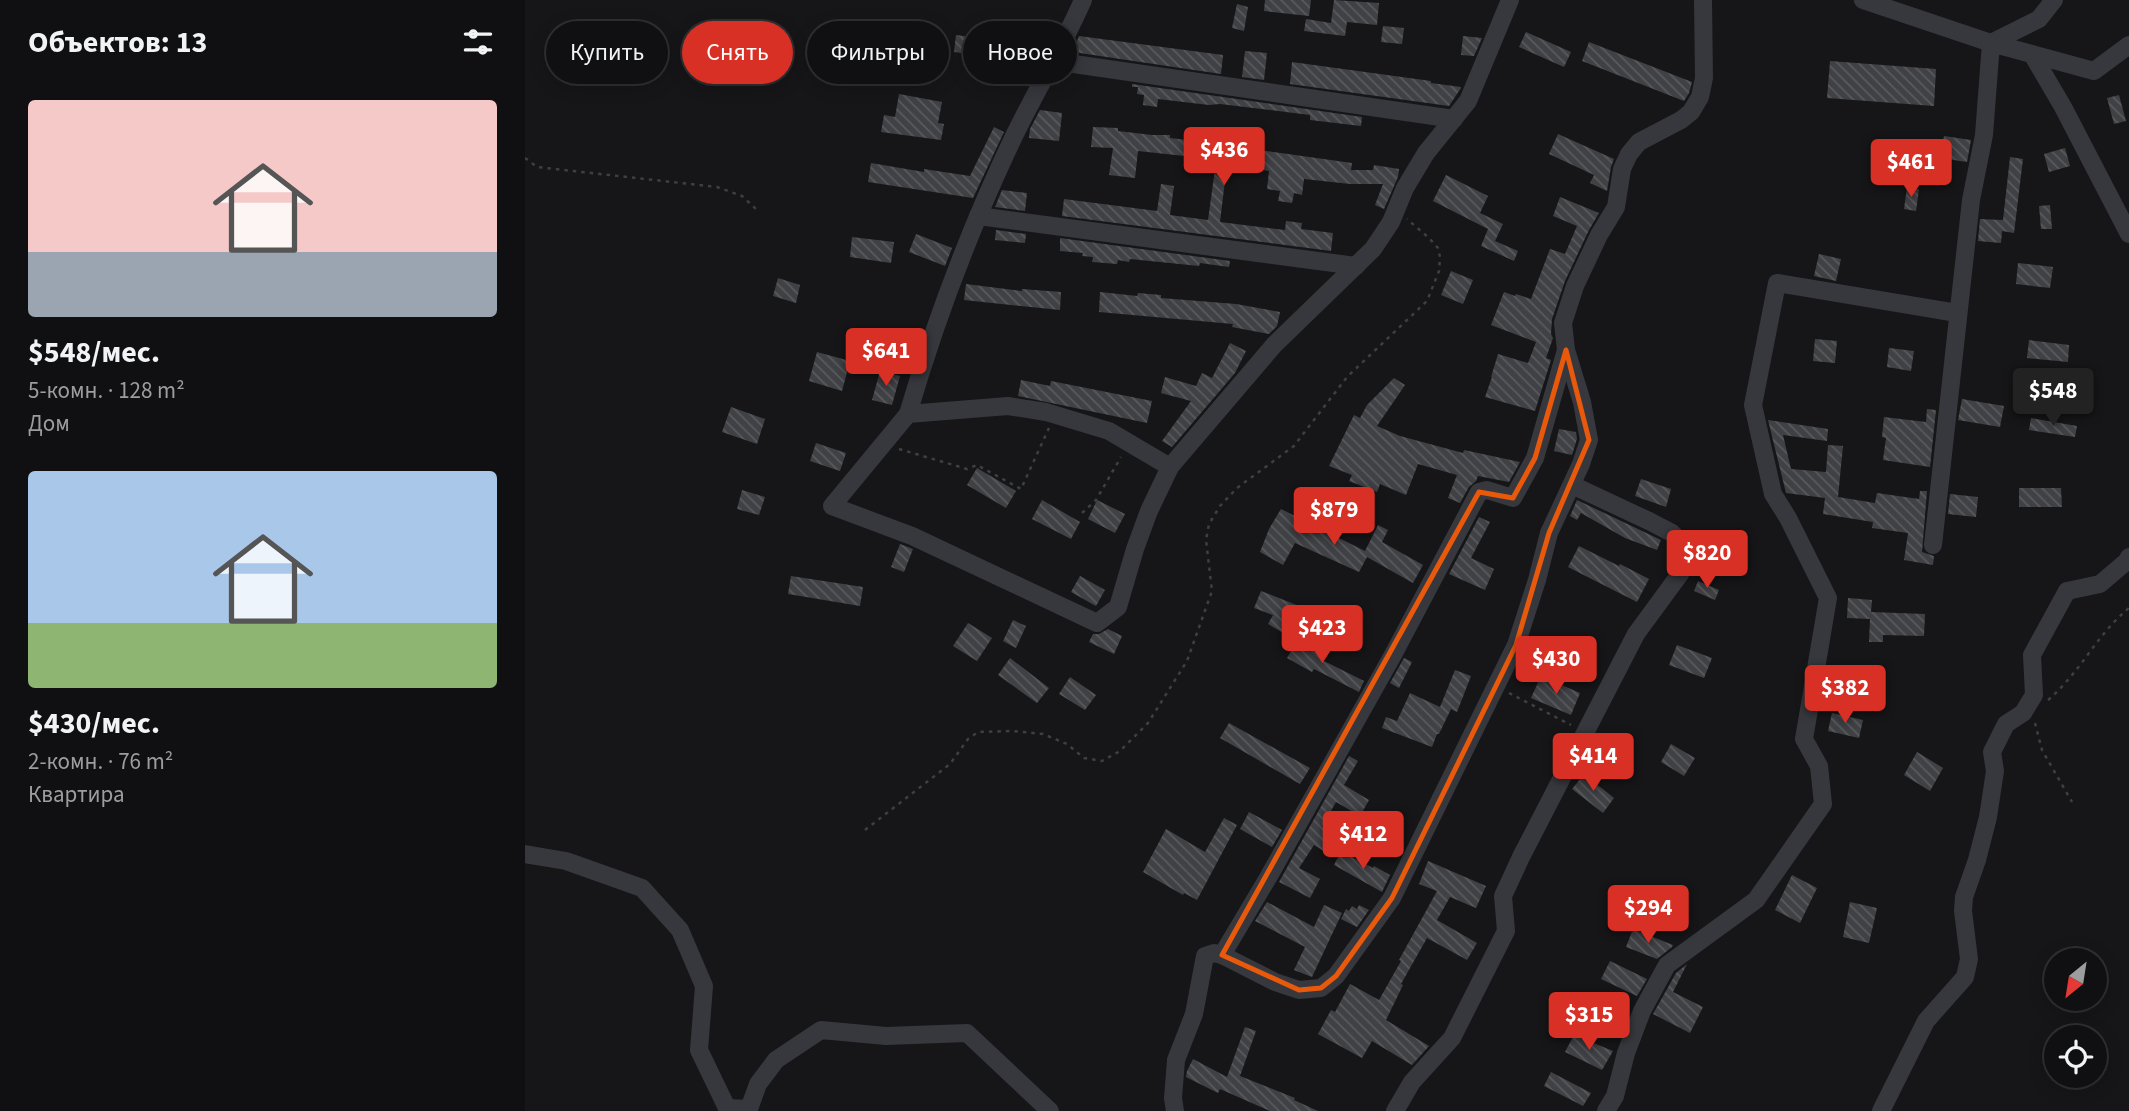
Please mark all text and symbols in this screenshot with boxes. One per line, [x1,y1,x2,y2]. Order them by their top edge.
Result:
text: Объектов: 13 [28,21,207,64]
chip: Купить [546,21,668,84]
chip: Снять [682,21,793,84]
chip: Фильтры [807,21,949,84]
chip: Новое [963,21,1077,84]
icon: filters [459,23,497,61]
pin: $436 [1183,128,1265,187]
text: $436 [1200,133,1248,166]
pin: $461 [1870,140,1952,199]
icon: home [200,145,326,271]
text: $461 [1887,145,1935,178]
pin: $641 [845,328,927,388]
text: $548/мес. [28,331,160,374]
text: $641 [862,334,910,367]
pin: $548 [2012,368,2094,428]
text: 5-комн. · 128 m² [28,374,185,407]
text: $548 [2029,374,2077,407]
text: Дом [28,407,70,440]
pin: $879 [1293,488,1375,547]
text: $879 [1310,493,1358,526]
icon: home [200,516,326,642]
pin: $820 [1666,530,1748,590]
text: $820 [1683,536,1731,569]
pin: $423 [1281,606,1363,665]
text: $423 [1298,611,1346,644]
pin: $430 [1515,636,1597,696]
text: $430 [1532,642,1580,675]
pin: $382 [1804,666,1886,725]
text: $382 [1821,671,1869,704]
text: $430/мес. [28,702,160,745]
pin: $414 [1552,734,1634,793]
text: $414 [1569,739,1617,772]
text: 2-комн. · 76 m² [28,745,173,778]
text: Квартира [28,778,125,811]
pin: $412 [1322,812,1404,871]
text: $412 [1339,817,1387,850]
pin: $294 [1607,886,1689,945]
text: $294 [1624,891,1672,924]
north arrow [2044,948,2107,1012]
map controls [2044,948,2107,1088]
pin: $315 [1548,992,1630,1052]
text: $315 [1565,998,1613,1031]
button: locate [2044,1025,2107,1088]

